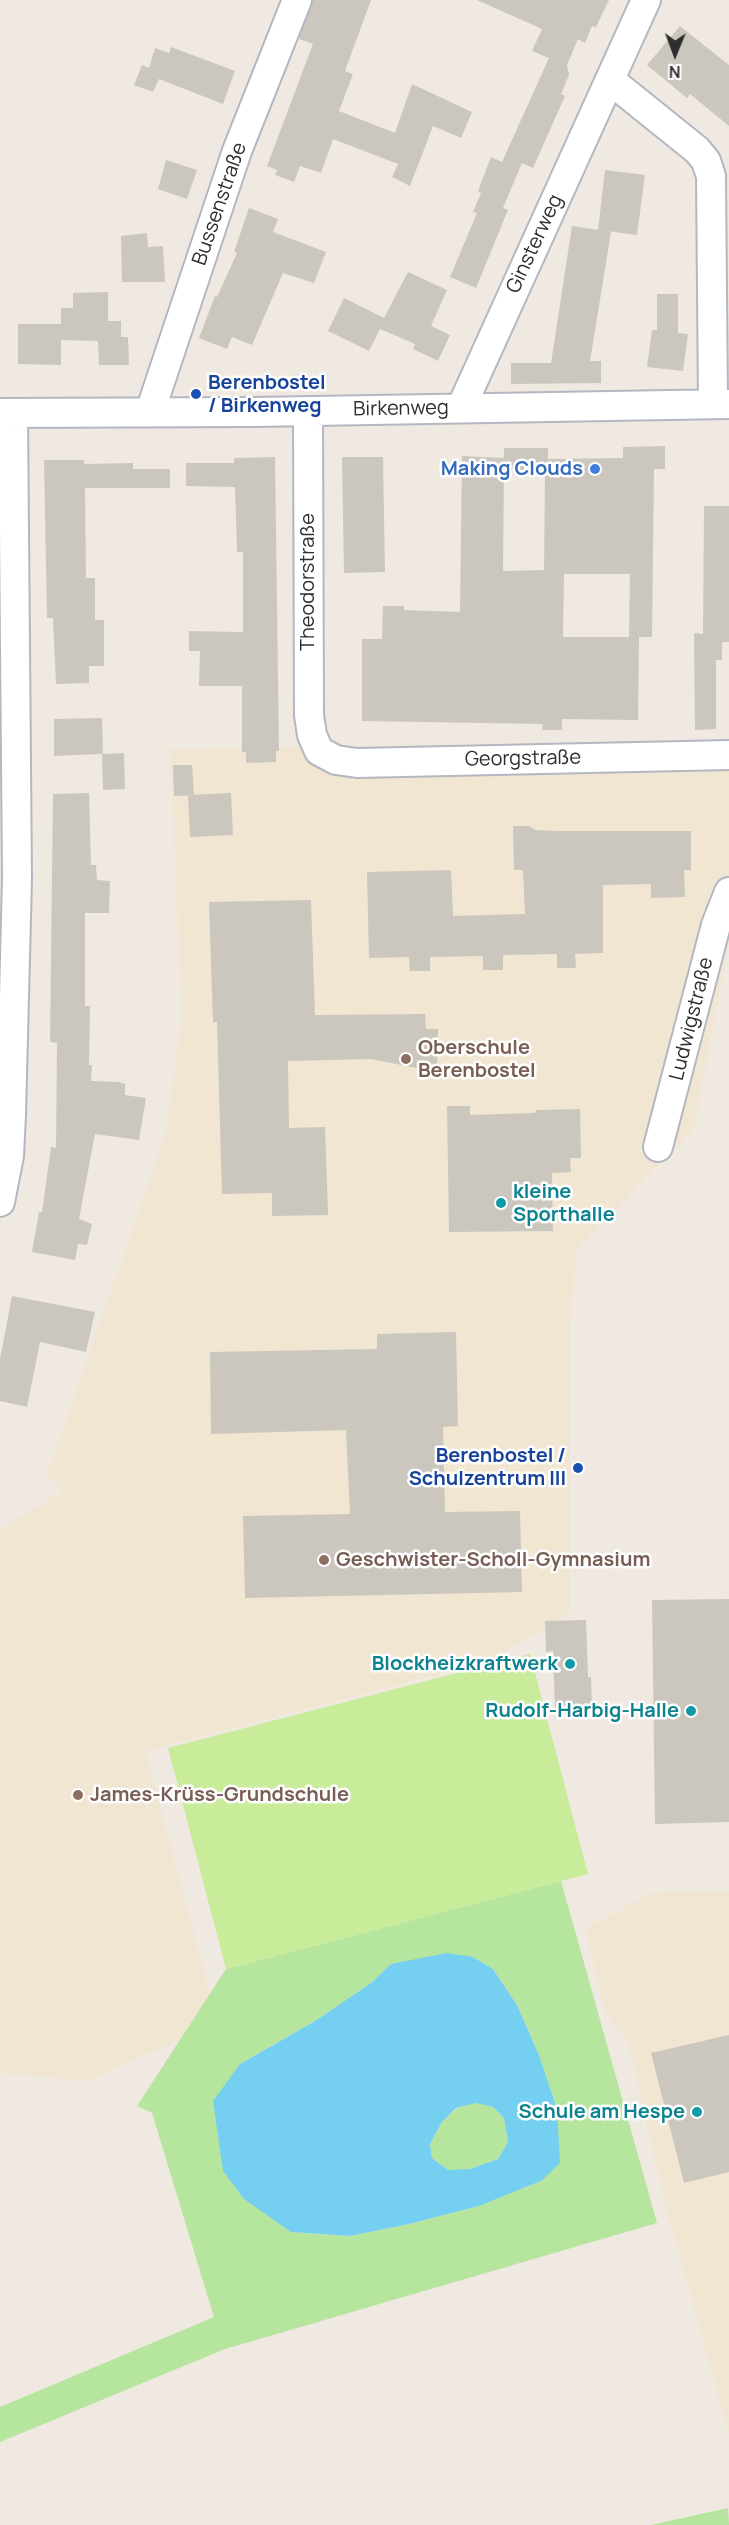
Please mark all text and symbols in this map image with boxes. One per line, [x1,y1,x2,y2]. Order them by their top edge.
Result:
north arrow [645,24,705,84]
text: N [669,61,681,83]
street label: Bussenstraße [188,139,252,269]
street label: Ginsterweg [502,191,568,297]
place label: Berenbostel / Birkenweg [208,371,326,418]
marker: Berenbostel / Birkenweg [189,387,203,401]
street label: Birkenweg [353,396,449,422]
place label: Making Clouds [441,457,583,481]
marker: Making Clouds [588,462,602,476]
street label: Theodorstraße [296,513,320,651]
street label: Georgstraße [465,746,581,772]
street label: Ludwigstraße [665,955,719,1083]
place label: Oberschule Berenbostel [418,1036,536,1083]
marker: Oberschule Berenbostel [399,1052,413,1066]
place label: kleine Sporthalle [513,1180,615,1227]
marker: kleine Sporthalle [494,1196,508,1210]
place label: Berenbostel / Schulzentrum III [409,1444,566,1491]
marker: Berenbostel / Schulzentrum III [571,1461,585,1475]
place label: Geschwister-Scholl-Gymnasium [336,1548,650,1572]
marker: Geschwister-Scholl-Gymnasium [317,1553,331,1567]
place label: Blockheizkraftwerk [372,1652,558,1676]
marker: Blockheizkraftwerk [563,1657,577,1671]
place label: Rudolf-Harbig-Halle [485,1699,679,1723]
marker: Rudolf-Harbig-Halle [684,1704,698,1718]
place label: James-Krüss-Grundschule [90,1783,349,1807]
marker: James-Krüss-Grundschule [71,1788,85,1802]
place label: Schule am Hespe [519,2100,685,2124]
marker: Schule am Hespe [690,2105,704,2119]

